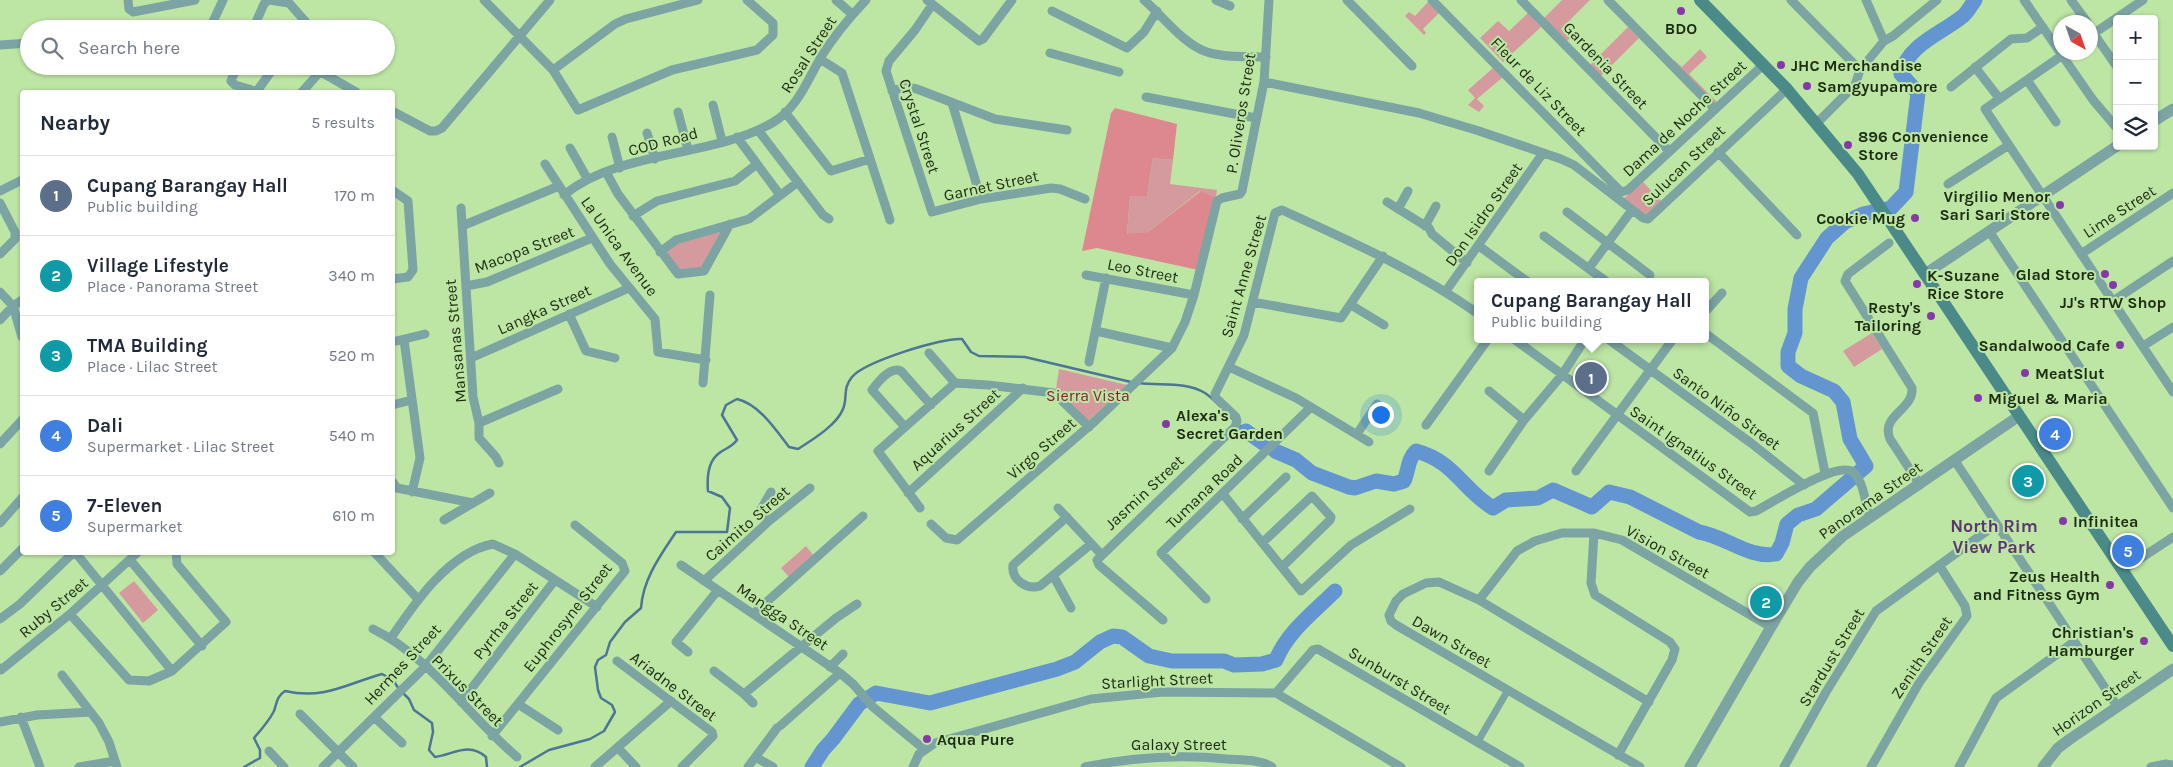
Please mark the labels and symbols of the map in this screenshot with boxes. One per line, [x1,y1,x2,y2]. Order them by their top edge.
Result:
marker: BDO [1675,5,1687,17]
street label: Rosal Street [776,12,840,96]
north arrow [2053,15,2098,60]
street label: Gardenia Street [1559,18,1652,113]
place label: BDO [1665,19,1697,38]
street label: Fleur de Liz Street [1487,33,1590,139]
street label: P. Oliveros Street [1222,51,1259,175]
street label: Dama de Noche Street [1619,56,1750,181]
place label: JHC Merchandise [1791,56,1922,75]
marker: JHC Merchandise [1775,59,1787,71]
street label: Crystal Street [895,76,944,176]
place label: Samgyupamore [1817,77,1937,96]
marker: Samgyupamore [1801,80,1813,92]
street label: Sulucan Street [1638,121,1729,210]
street label: COD Road [626,123,700,160]
place label: 896 Convenience Store [1858,127,1988,164]
marker: 896 Convenience Store [1842,139,1854,151]
street label: Don Isidro Street [1441,159,1526,270]
street label: Garnet Street [942,166,1040,205]
street label: Lime Street [2079,181,2159,242]
place label: Virgilio Menor Sari Sari Store [1939,187,2051,224]
street label: La Unica Avenue [577,193,662,300]
marker: Virgilio Menor Sari Sari Store [2054,199,2066,211]
place label: Cookie Mug [1816,209,1905,228]
street label: Saint Anne Street [1217,212,1270,340]
marker: Cookie Mug [1909,212,1921,224]
street label: Macopa Street [472,222,577,277]
street label: Leo Street [1106,254,1180,287]
place label: Glad Store [2016,265,2095,284]
place label: K-Suzane Rice Store [1927,266,2004,303]
marker: Glad Store [2099,268,2111,280]
street label: Mansanas Street [441,278,470,403]
marker: K-Suzane Rice Store [1911,278,1923,290]
marker: JJ's RTW Shop [2107,279,2119,291]
street label: Langka Street [494,280,594,339]
place label: JJ's RTW Shop [2060,293,2167,312]
place label: Resty's Tailoring [1855,298,1921,335]
marker: Resty's Tailoring [1925,310,1937,322]
place label: Sandalwood Cafe [1978,336,2110,355]
marker: Sandalwood Cafe [2114,339,2126,351]
pin: 1 [1575,359,1607,397]
street label: Santo Niño Street [1669,363,1784,454]
place label: MeatSlut [2035,364,2105,383]
marker: MeatSlut [2019,367,2031,379]
street label: Aquarius Street [907,384,1004,474]
park label: Sierra Vista [1046,386,1130,405]
place label: Miguel & Maria [1988,389,2108,408]
marker: Miguel & Maria [1972,392,1984,404]
street label: Saint Ignatius Street [1626,401,1761,504]
your location [1368,402,1394,428]
place label: Alexa's Secret Garden [1176,406,1283,443]
street label: Virgo Street [1003,413,1080,483]
pin: 4 [2039,415,2071,453]
marker: Alexa's Secret Garden [1160,418,1172,430]
street label: Tumana Road [1162,450,1247,533]
street label: Jasmin Street [1101,451,1188,534]
street label: Panorama Street [1815,458,1926,543]
pin: 3 [2012,462,2044,500]
street label: Caimito Street [701,482,793,565]
place label: Infinitea [2073,512,2138,531]
district label: North Rim View Park [1950,515,2038,558]
marker: Infinitea [2057,515,2069,527]
street label: Vision Street [1622,521,1713,582]
pin: 5 [2112,532,2144,570]
street label: Euphrosyne Street [519,559,616,676]
place label: Zeus Health and Fitness Gym [1973,567,2100,604]
street label: Ruby Street [15,573,92,642]
street label: Pyrrha Street [469,577,542,663]
street label: Mangga Street [733,579,832,654]
marker: Zeus Health and Fitness Gym [2104,579,2116,591]
pin: 2 [1750,583,1782,621]
street label: Stardust Street [1795,605,1868,710]
street label: Dawn Street [1409,611,1495,672]
street label: Zenith Street [1887,612,1956,702]
street label: Hermes Street [360,620,445,709]
place label: Christian's Hamburger [2048,623,2135,660]
marker: Christian's Hamburger [2138,635,2150,647]
street label: Sunburst Street [1345,642,1454,718]
street label: Ariadne Street [627,648,721,725]
street label: Prixus Street [428,651,507,730]
street label: Horizon Street [2048,665,2144,740]
street label: Starlight Street [1101,668,1213,693]
place label: Aqua Pure [937,730,1014,749]
marker: Aqua Pure [921,733,933,745]
street label: Galaxy Street [1131,735,1227,754]

